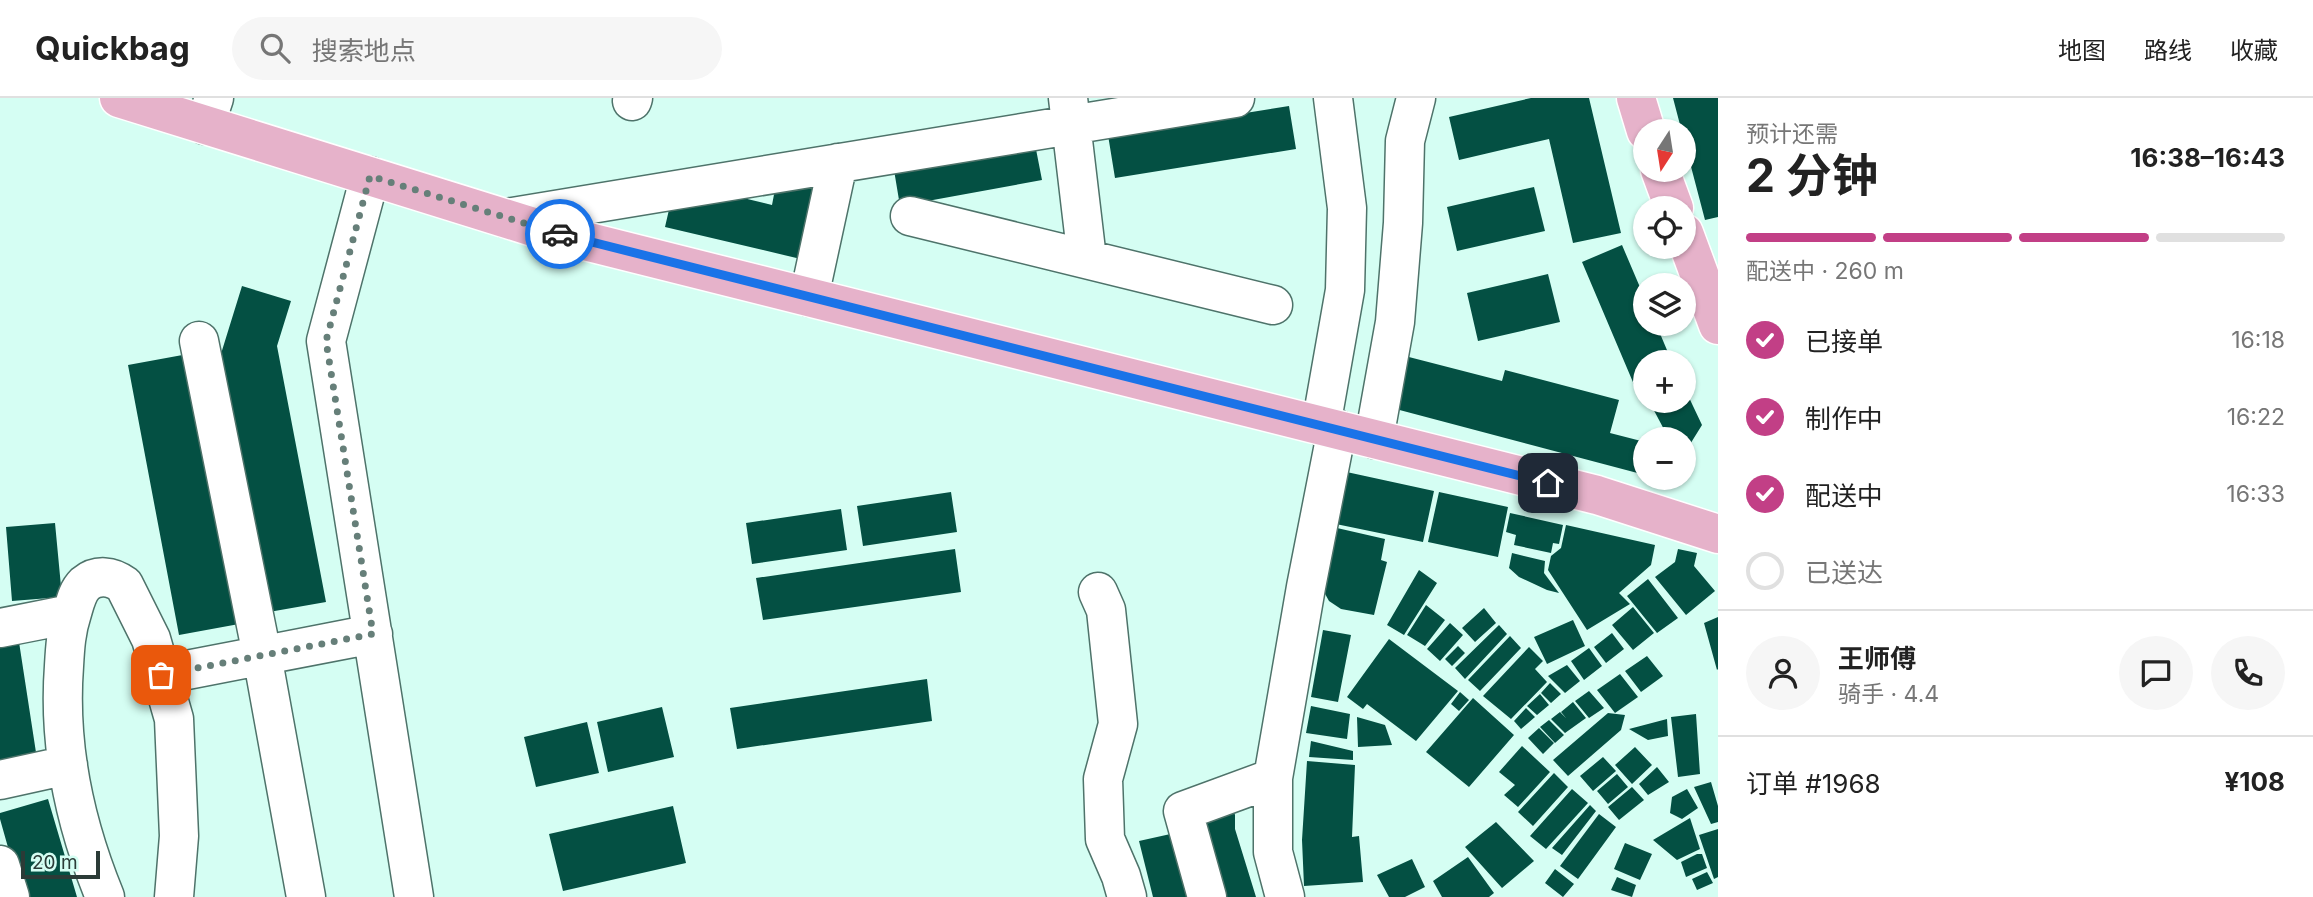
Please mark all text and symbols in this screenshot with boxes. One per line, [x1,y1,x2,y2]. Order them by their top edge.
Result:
search box [232,17,722,80]
text: Quickbag [35,28,190,68]
icon: search [256,29,294,67]
text: 搜索地点 [312,35,416,66]
text: 地图 [2058,36,2106,65]
text: 路线 [2144,36,2192,65]
text: 收藏 [2230,36,2278,65]
north arrow [1633,119,1696,182]
map controls [1633,119,1696,490]
text: 预计还需 [1746,120,1838,148]
text: 16:38–16:43 [2130,142,2285,173]
text: 2 分钟 [1746,147,1878,203]
button: locate [1633,196,1696,259]
courier [525,199,595,269]
icon: car [541,215,579,253]
text: 配送中 · 260 m [1746,257,1904,285]
button: layers [1633,273,1696,336]
icon: check [1746,321,1784,359]
text: 已接单 [1805,326,1883,357]
text: 16:18 [2231,326,2285,354]
button: + [1633,350,1696,413]
icon: check [1746,398,1784,436]
text: 制作中 [1805,403,1883,434]
text: 16:22 [2227,403,2285,431]
button: − [1633,427,1696,490]
pin [1518,453,1578,513]
icon: home [1529,464,1567,502]
icon: check [1746,475,1784,513]
text: 配送中 [1805,480,1883,511]
text: 16:33 [2226,480,2285,508]
text: 已送达 [1805,557,1883,588]
button: person [1746,636,1820,710]
button: chat [2119,636,2193,710]
button: phone [2211,636,2285,710]
text: 王师傅 [1838,643,1916,674]
pin [131,645,191,705]
icon: bag [142,656,180,694]
text: 骑手 · 4.4 [1838,680,1939,708]
text: ¥108 [2225,766,2285,797]
text: 订单 #1968 [1746,768,1881,799]
scale bar [21,848,100,880]
text: 20 m [32,851,78,874]

